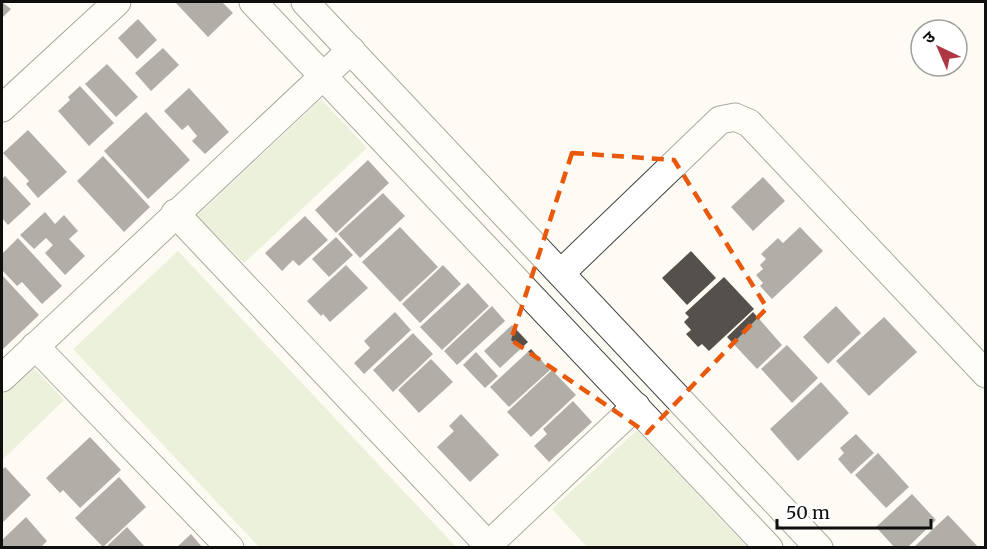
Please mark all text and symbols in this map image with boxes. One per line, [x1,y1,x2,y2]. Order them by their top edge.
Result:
north arrow [909,18,969,78]
text: उ [918,26,939,48]
scale bar [777,492,932,530]
text: 50 m [786,501,830,524]

